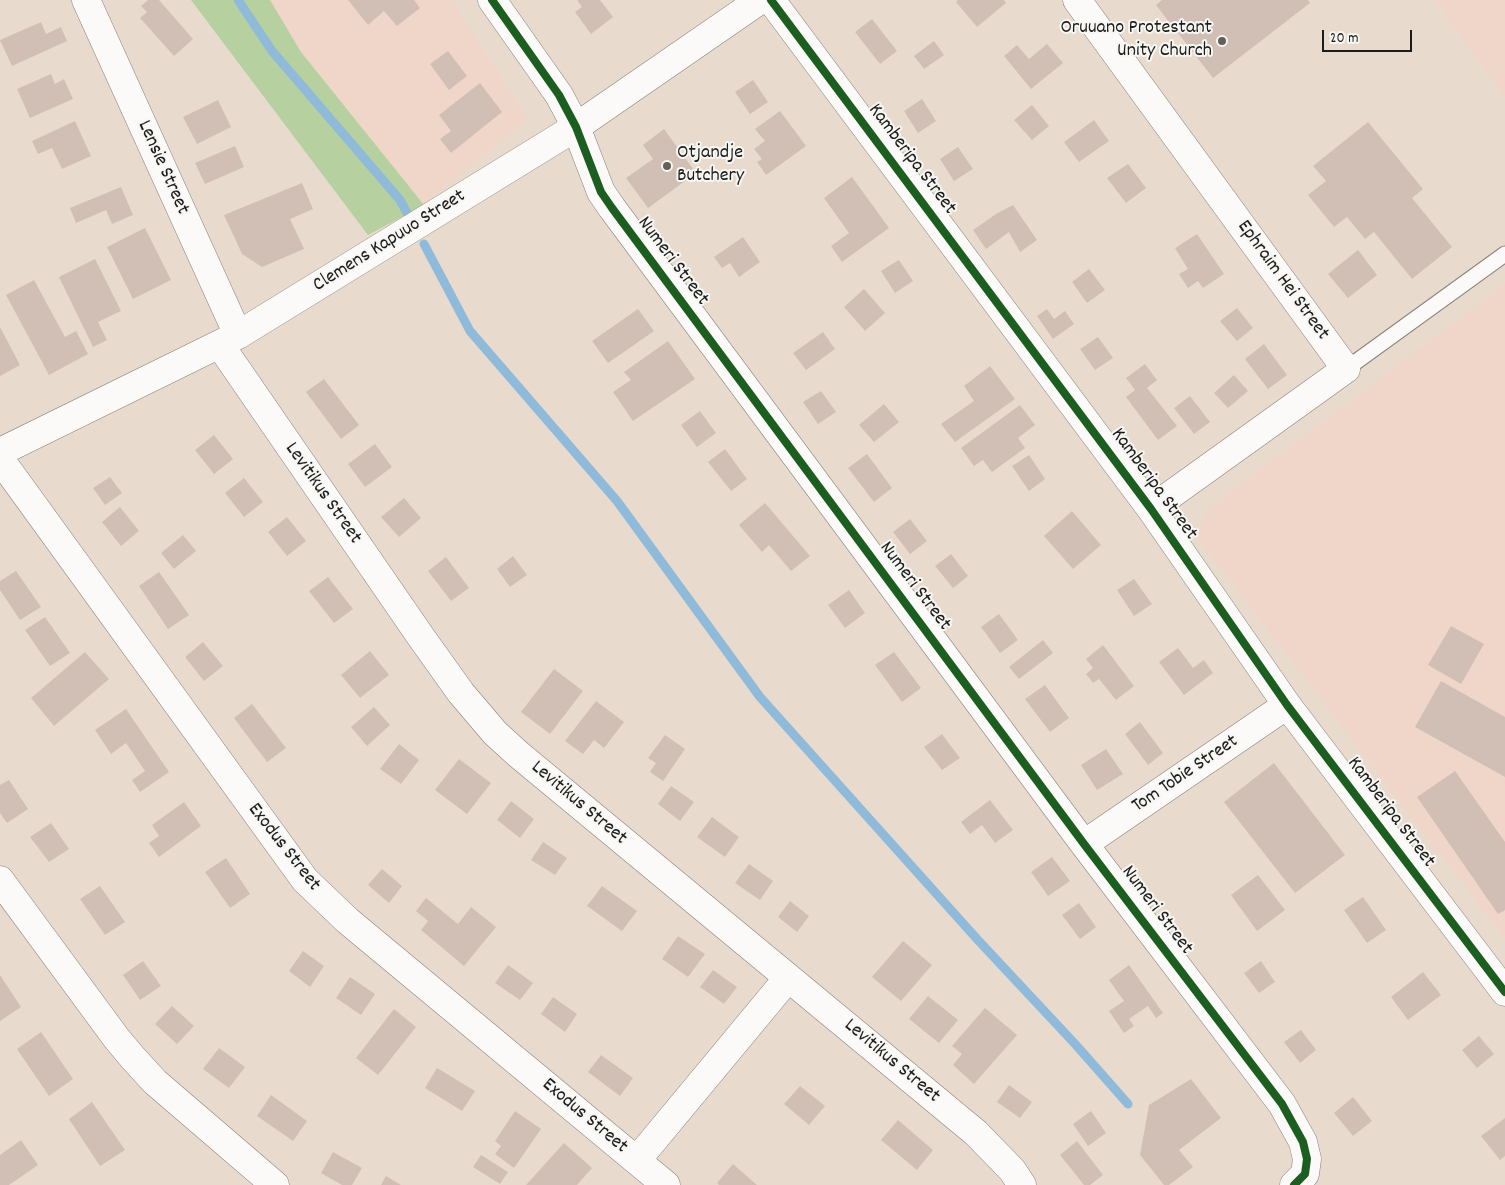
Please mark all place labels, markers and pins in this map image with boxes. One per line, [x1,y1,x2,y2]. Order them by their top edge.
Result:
place label: Oruuano Protestant Unity Church [1060,17,1212,64]
marker: Oruuano Protestant Unity Church [1216,35,1228,47]
place label: Otjandje Butchery [677,142,744,189]
marker: Otjandje Butchery [661,160,673,172]

